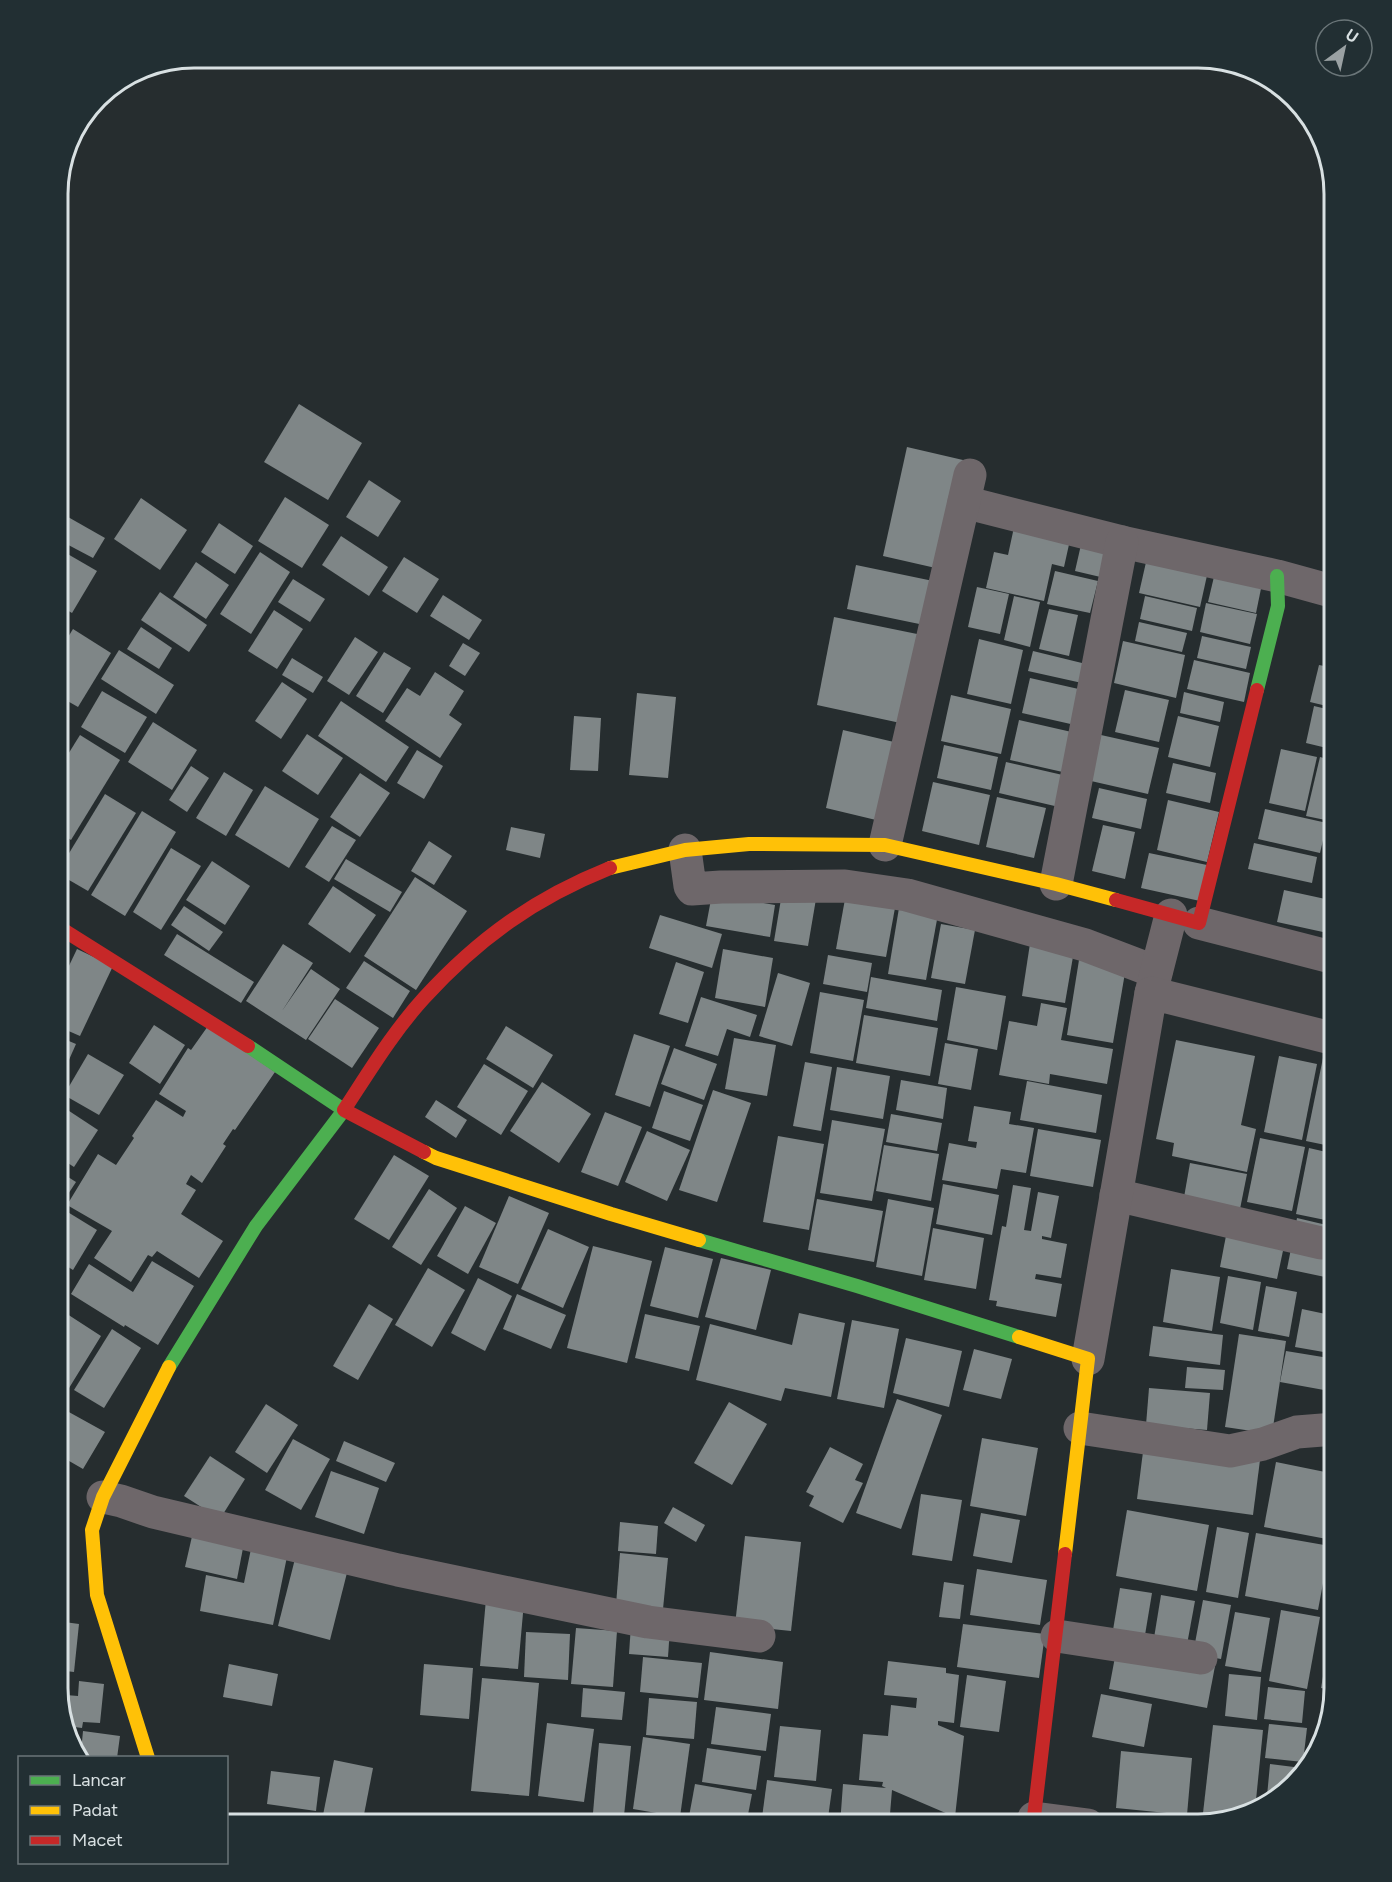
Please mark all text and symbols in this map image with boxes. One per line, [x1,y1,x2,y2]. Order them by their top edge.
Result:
north arrow [1314,18,1374,78]
text: U [1342,25,1362,47]
legend [18,1756,228,1864]
text: Lancar [72,1769,126,1791]
text: Padat [72,1799,118,1821]
text: Macet [72,1829,123,1851]

